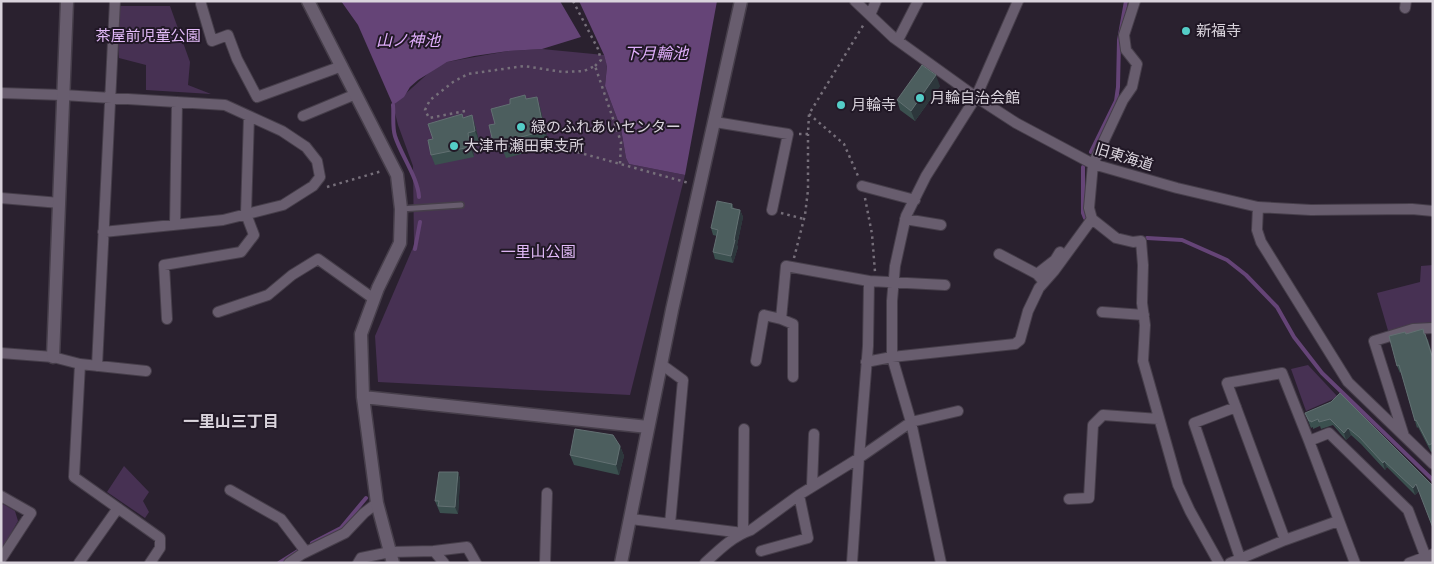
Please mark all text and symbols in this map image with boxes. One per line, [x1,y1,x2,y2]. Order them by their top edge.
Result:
place label: 新福寺 [1196,22,1241,40]
marker: 新福寺 [1180,25,1192,37]
park label: 茶屋前児童公園 [95,27,201,45]
water label: 山ノ神池 [376,31,442,50]
water label: 下月輪池 [624,44,690,63]
place label: 月輪自治会館 [930,89,1020,107]
marker: 月輪自治会館 [914,92,926,104]
place label: 月輪寺 [851,96,896,114]
marker: 月輪寺 [835,99,847,111]
place label: 緑のふれあいセンター [531,118,681,136]
marker: 緑のふれあいセンター [515,121,527,133]
place label: 大津市瀬田東支所 [464,137,584,155]
marker: 大津市瀬田東支所 [448,140,460,152]
street label: 旧東海道 [1093,140,1155,174]
park label: 一里山公園 [500,243,576,261]
district label: 一里山三丁目 [183,412,279,431]

